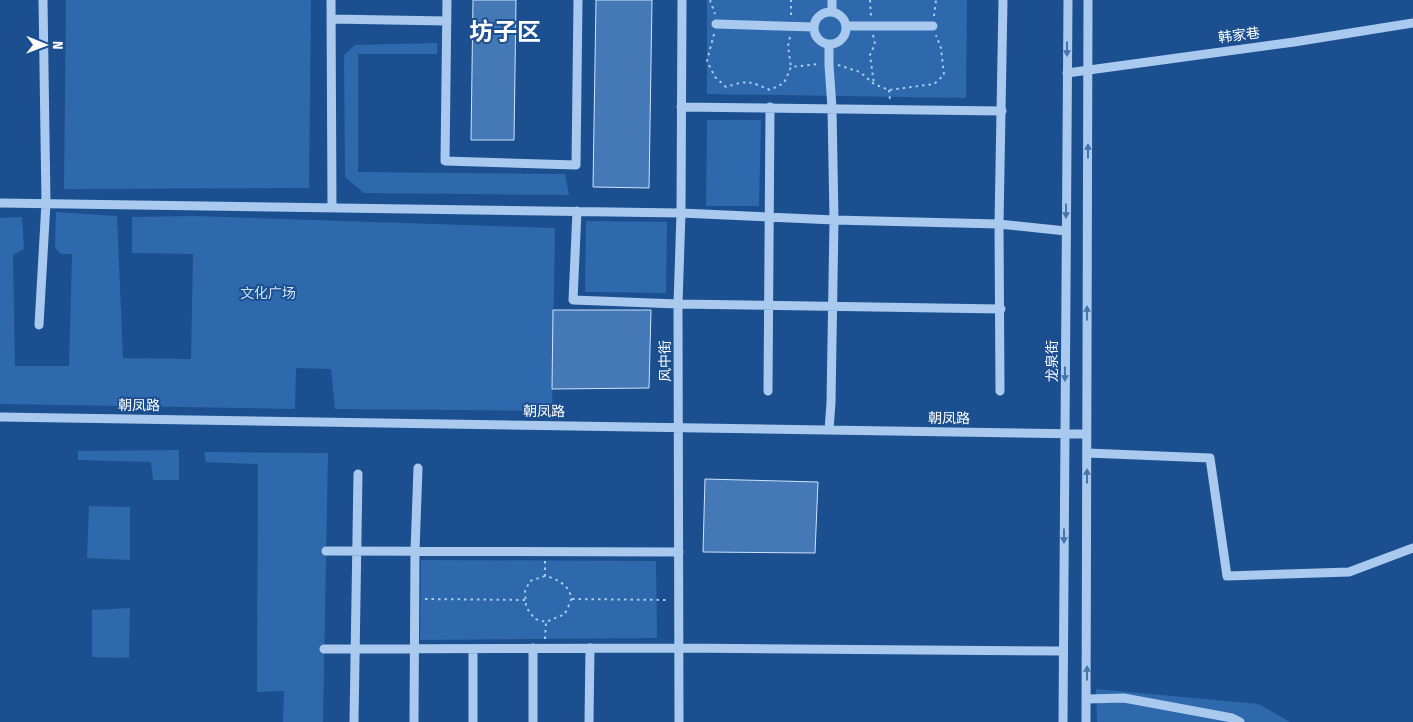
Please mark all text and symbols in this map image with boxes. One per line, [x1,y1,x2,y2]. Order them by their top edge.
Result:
district label: 坊子区 [469,18,541,46]
north arrow [20,20,70,70]
street label: 韩家巷 [1217,25,1261,46]
text: N [49,41,66,50]
one-way arrow [1063,41,1071,57]
one-way arrow [1084,143,1092,159]
one-way arrow [1062,203,1070,219]
park label: 文化广场 [240,285,296,302]
one-way arrow [1083,305,1091,321]
street label: 风中街 [657,340,674,382]
street label: 龙泉街 [1044,340,1061,382]
one-way arrow [1061,366,1069,382]
street label: 朝凤路 [118,397,160,414]
street label: 朝凤路 [523,403,565,420]
street label: 朝凤路 [928,410,970,427]
one-way arrow [1083,468,1091,484]
one-way arrow [1060,528,1068,544]
one-way arrow [1083,665,1091,681]

